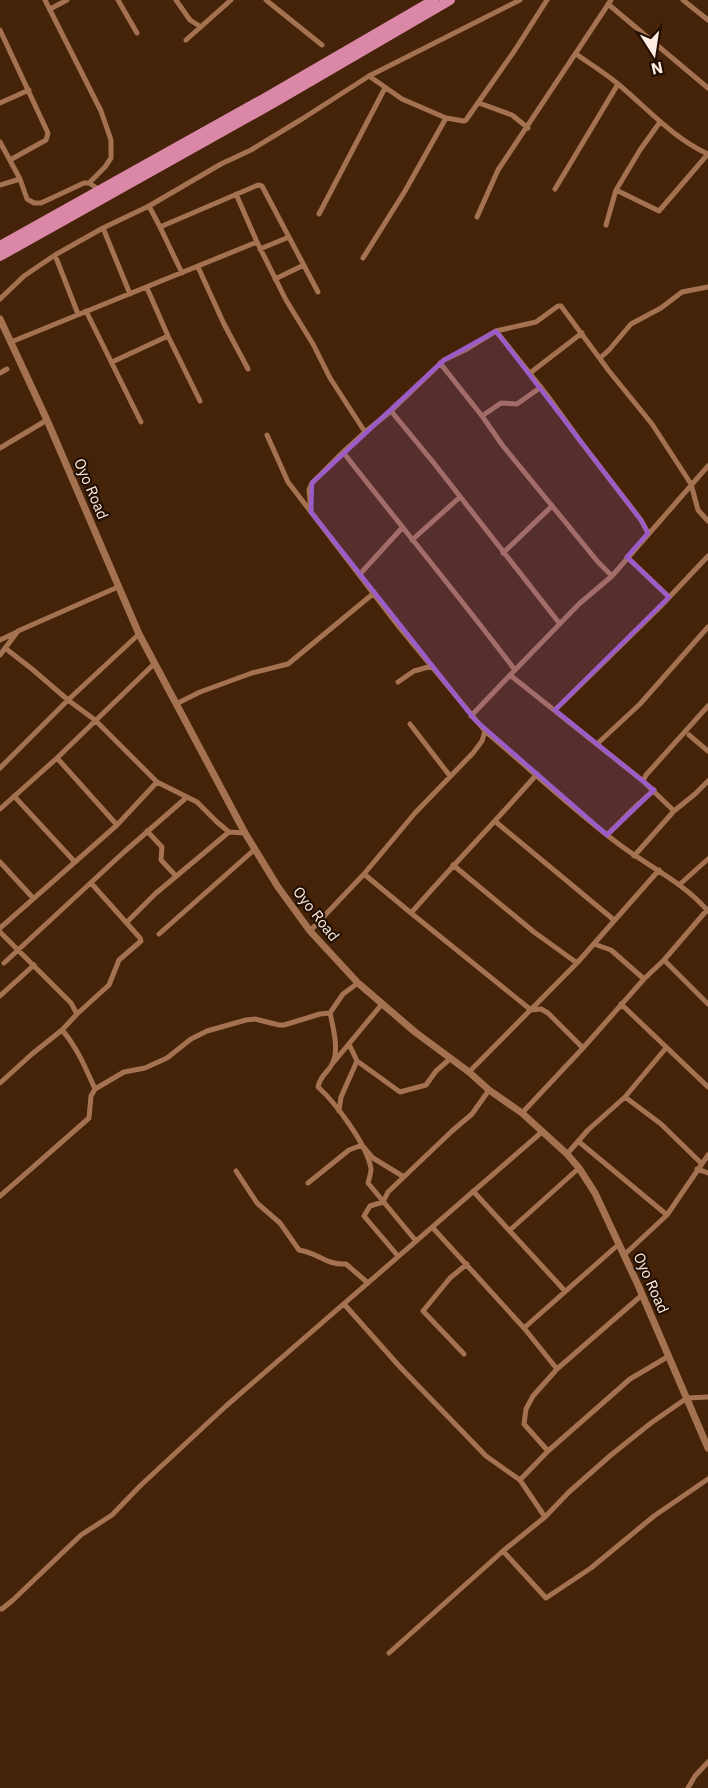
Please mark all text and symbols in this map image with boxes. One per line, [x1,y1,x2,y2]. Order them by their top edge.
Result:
north arrow [624,24,684,84]
text: N [649,58,665,80]
street label: Oyo Road [70,455,113,522]
street label: Oyo Road [289,882,344,945]
street label: Oyo Road [630,1249,673,1316]

